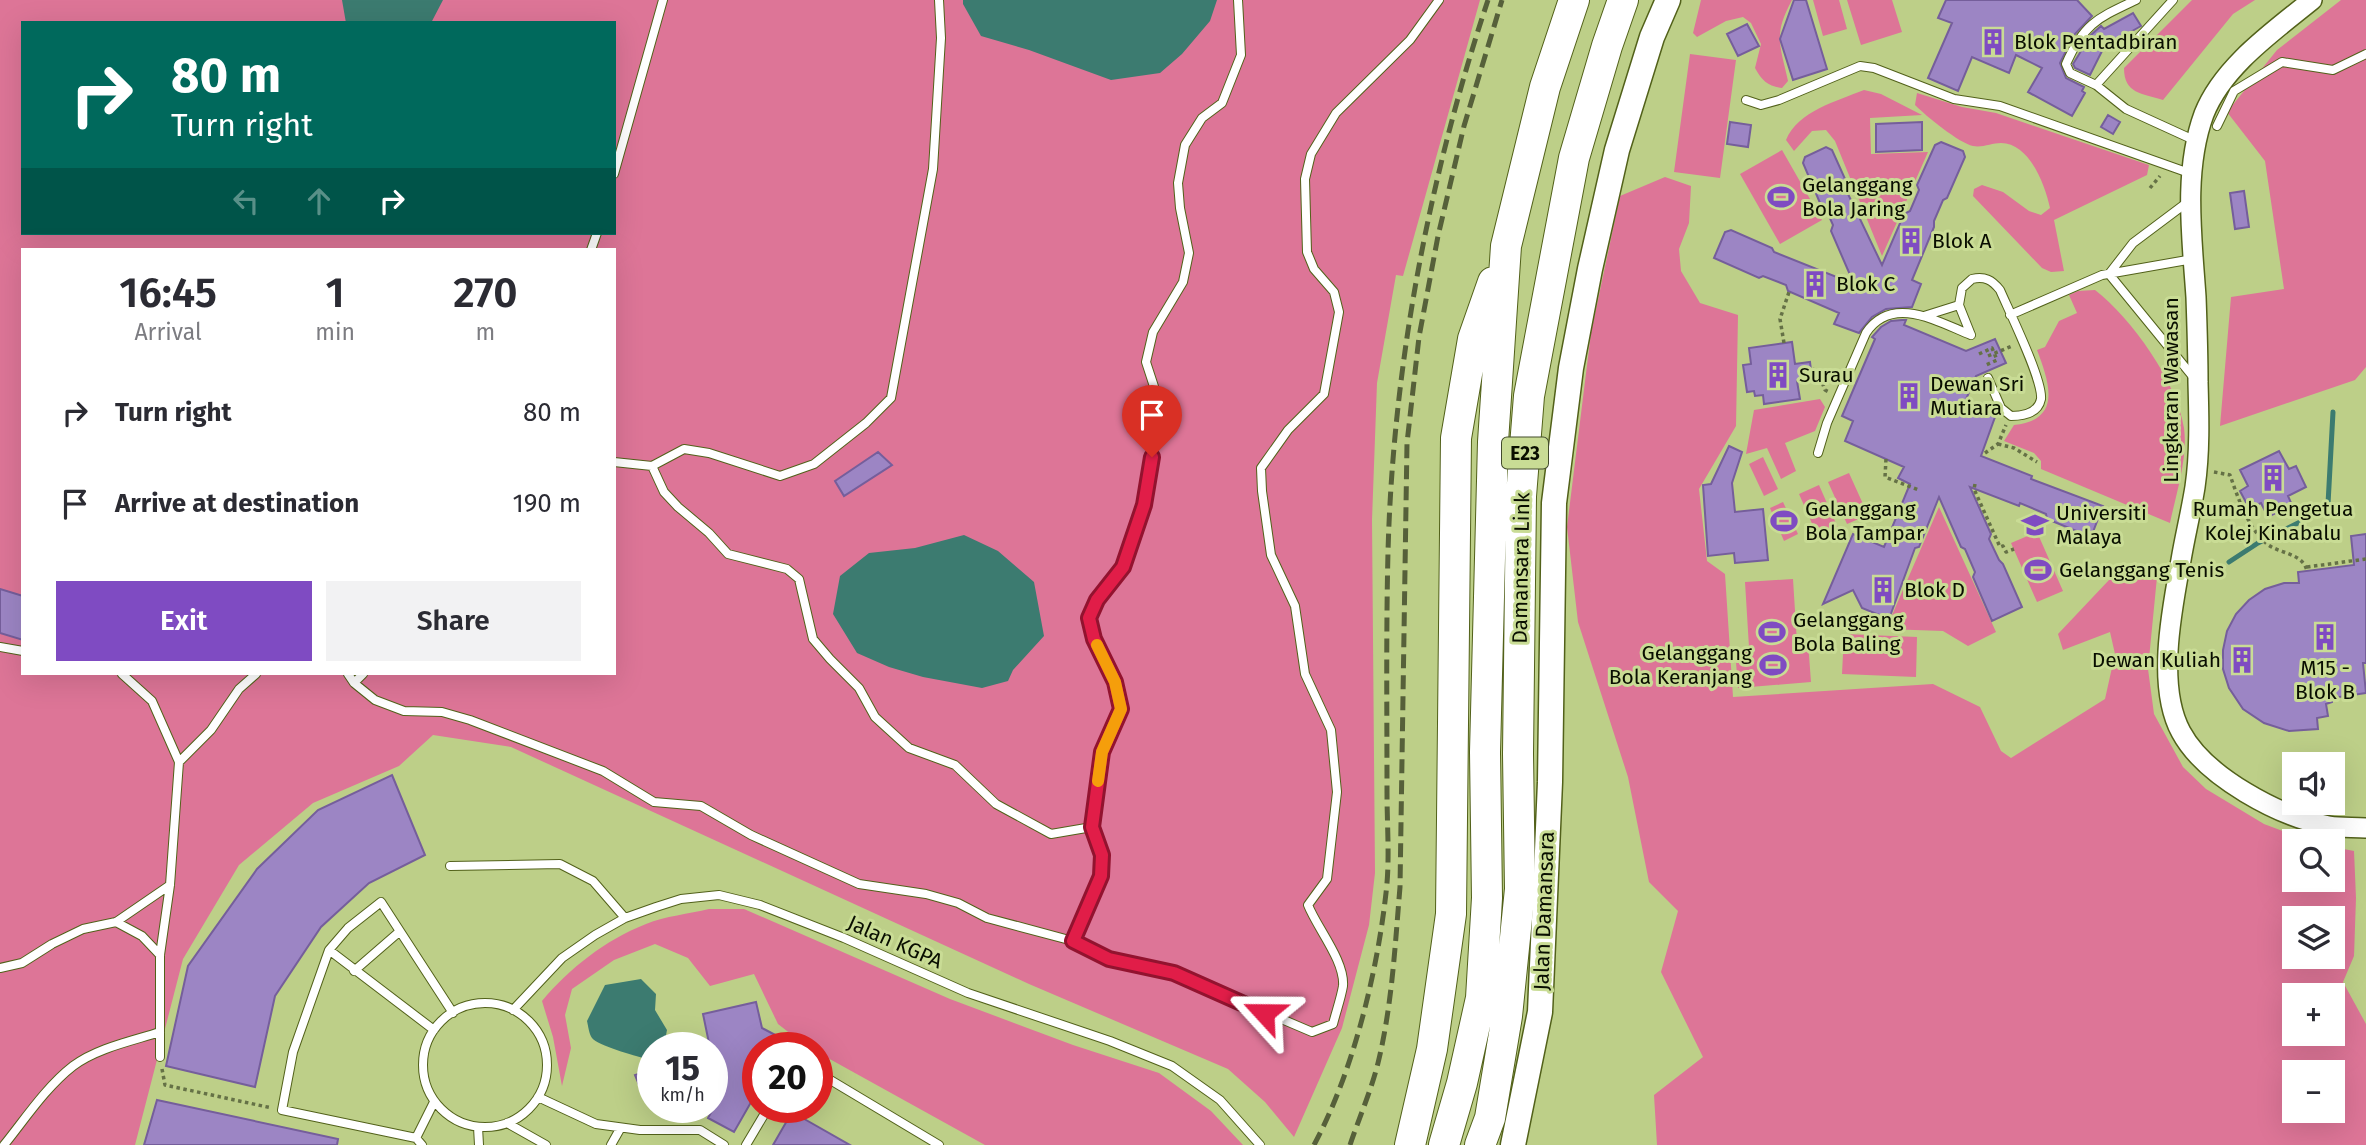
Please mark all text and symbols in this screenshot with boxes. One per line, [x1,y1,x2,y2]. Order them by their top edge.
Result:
building icon: Blok Pentadbiran [1978,27,2008,57]
place label: Blok Pentadbiran [2014,29,2178,55]
text: 80 m [171,46,281,105]
icon: right [56,49,147,140]
text: Turn right [171,106,313,144]
place label: Gelanggang Bola Jaring [1802,172,1913,222]
icon: left [227,182,265,220]
icon: ahead [300,182,338,220]
icon: right [373,182,411,220]
sports icon: Gelanggang Bola Jaring [1766,182,1796,212]
building icon: Blok A [1896,226,1926,256]
place label: Blok A [1932,228,1991,254]
text: 16:45 [119,268,217,318]
text: 1 [325,268,345,318]
text: 270 [453,268,518,318]
building icon: Blok C [1800,269,1830,299]
place label: Blok C [1836,271,1895,297]
street label: Lingkaran Wawasan [2158,297,2184,483]
text: Arrival [134,318,202,346]
text: min [315,318,355,346]
text: m [476,318,495,346]
building icon: Surau [1763,360,1793,390]
place label: Surau [1799,362,1854,388]
place label: Dewan Sri Mutiara [1930,371,2025,421]
building icon: Dewan Sri Mutiara [1894,381,1924,411]
pin [1122,385,1182,457]
icon: right [56,394,94,432]
icon: arrive [1133,396,1171,434]
text: Turn right [115,397,232,428]
text: 80 m [523,397,581,428]
road number: E23 [1502,437,1548,468]
building icon: Rumah Pengetua Kolej Kinabalu [2258,463,2288,493]
icon: arrive [56,485,94,523]
text: Arrive at destination [115,488,359,519]
text: 190 m [512,488,581,519]
street label: Damansara Link [1507,492,1535,644]
place label: Gelanggang Bola Tampar [1805,496,1924,546]
place label: Rumah Pengetua Kolej Kinabalu [2193,496,2353,546]
place label: Universiti Malaya [2056,500,2147,550]
sports icon: Gelanggang Bola Tampar [1769,506,1799,536]
school or university icon: Universiti Malaya [2020,510,2050,540]
sports icon: Gelanggang Tenis [2023,555,2053,585]
place label: Gelanggang Tenis [2059,557,2225,583]
building icon: Blok D [1868,575,1898,605]
place label: Blok D [1904,577,1965,603]
button: Exit [56,581,312,661]
button: Share [326,581,581,661]
place label: Gelanggang Bola Baling [1793,607,1904,657]
sports icon: Gelanggang Bola Baling [1757,617,1787,647]
building icon: M15 - Blok B [2310,622,2340,652]
place label: Gelanggang Bola Keranjang [1609,640,1752,690]
building icon: Dewan Kuliah [2227,645,2257,675]
place label: Dewan Kuliah [2092,647,2221,673]
sports icon: Gelanggang Bola Keranjang [1758,650,1788,680]
place label: M15 - Blok B [2295,655,2355,705]
map controls [2282,752,2345,1123]
button: sound [2282,752,2345,815]
button: search [2282,829,2345,892]
street label: Jalan Damansara [1528,831,1560,991]
button: layers [2282,906,2345,969]
street label: Jalan KGPA [843,910,947,974]
position arrow [1227,976,1301,1050]
button: + [2282,983,2345,1046]
speed limit sign: 20 [742,1032,833,1123]
text: 15 [665,1047,700,1089]
button: − [2282,1060,2345,1123]
text: km/h [660,1084,705,1106]

